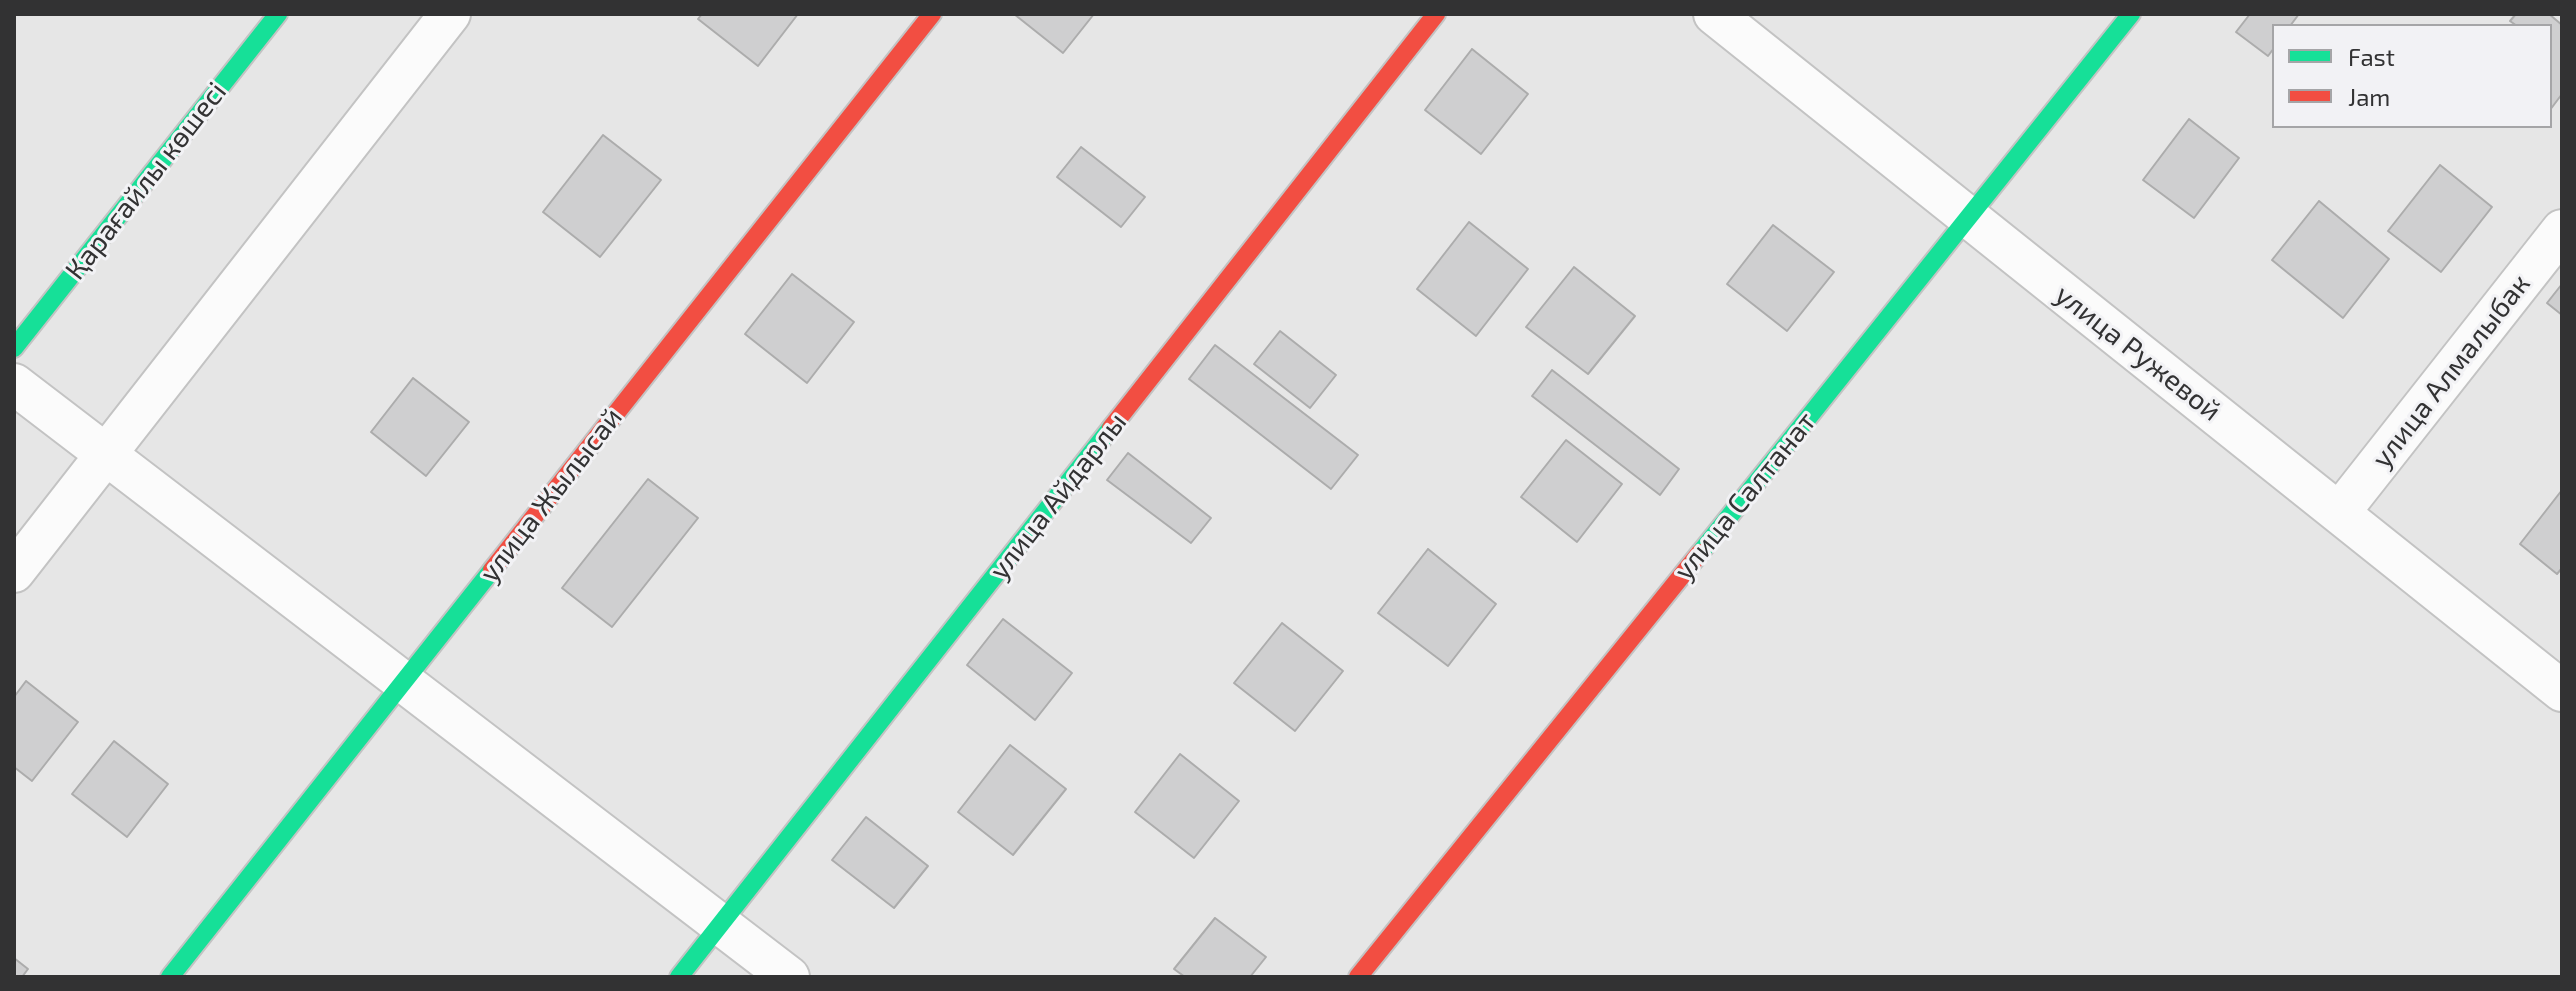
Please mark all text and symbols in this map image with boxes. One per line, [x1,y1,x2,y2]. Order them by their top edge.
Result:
legend [2272,24,2552,128]
text: Fast [2348,42,2395,71]
street label: Қарағайлы көшесі [59,76,233,286]
text: Jam [2348,82,2390,111]
street label: улица Алмалыбак [2365,267,2537,475]
street label: улица Ружевой [2049,278,2227,428]
street label: улица Жылысай [473,401,629,589]
street label: улица Салтанат [1667,405,1823,587]
street label: улица Айдарлы [982,406,1134,586]

